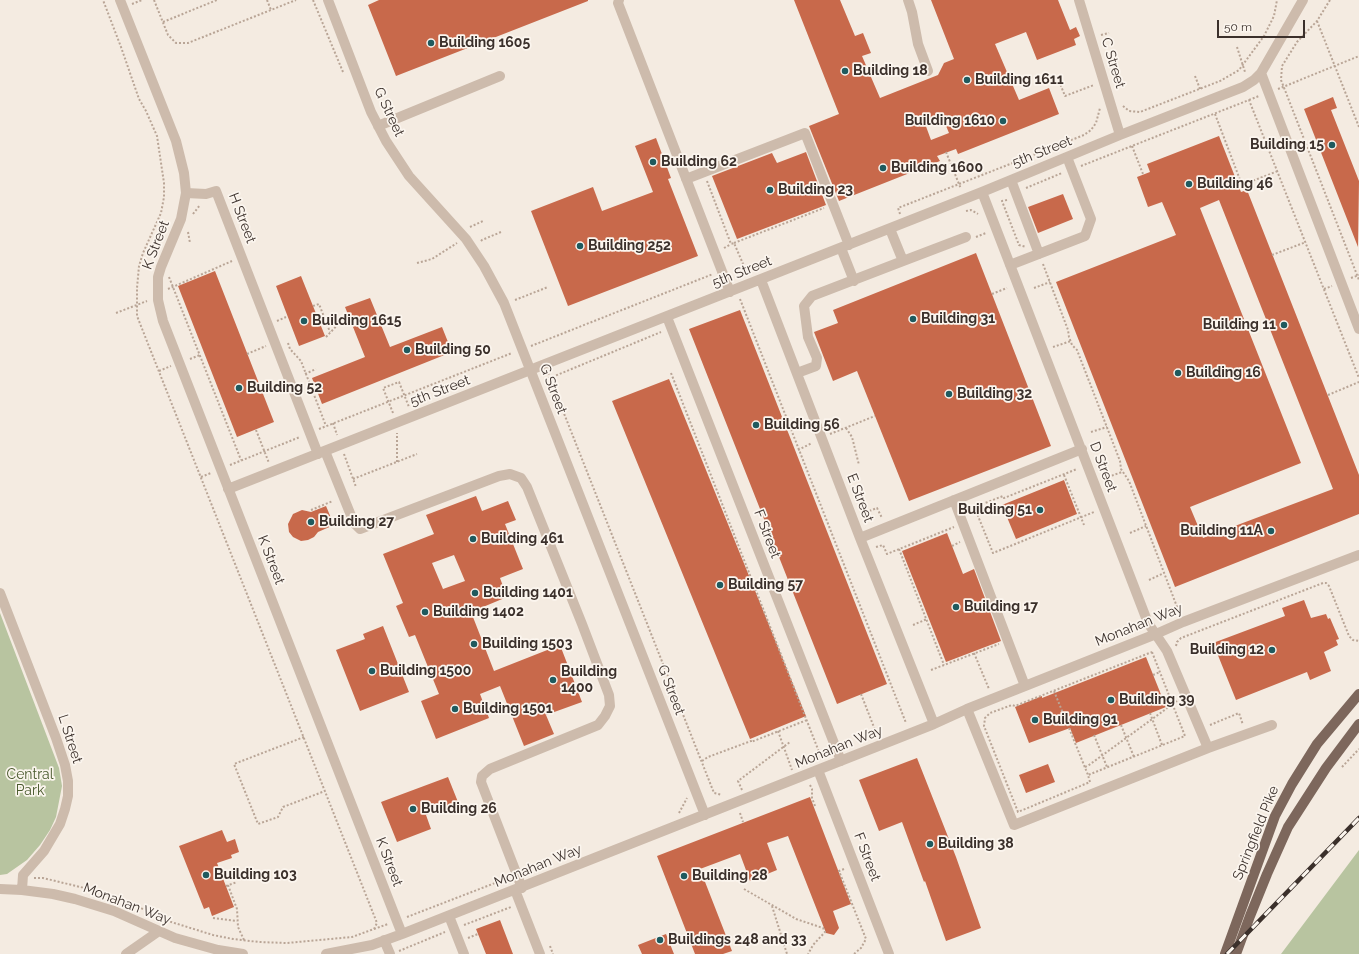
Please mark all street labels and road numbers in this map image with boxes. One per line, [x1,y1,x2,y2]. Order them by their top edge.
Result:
street label: C Street [1097,36,1129,90]
street label: G Street [370,85,408,139]
street label: 5th Street [1010,132,1074,172]
street label: H Street [225,190,259,246]
street label: K Street [139,218,173,272]
street label: 5th Street [710,252,774,292]
street label: G Street [536,362,570,416]
street label: 5th Street [408,372,472,410]
street label: D Street [1086,440,1120,494]
street label: E Street [843,471,877,525]
street label: F Street [750,507,784,561]
street label: K Street [254,533,288,587]
street label: Monahan Way [1093,600,1185,650]
street label: G Street [654,663,688,717]
street label: L Street [54,712,86,766]
street label: Monahan Way [793,722,885,772]
street label: Springfield Pike [1229,783,1283,883]
street label: F Street [850,830,884,884]
street label: K Street [372,835,406,889]
street label: Monahan Way [492,841,584,891]
street label: Monahan Way [81,880,173,928]

